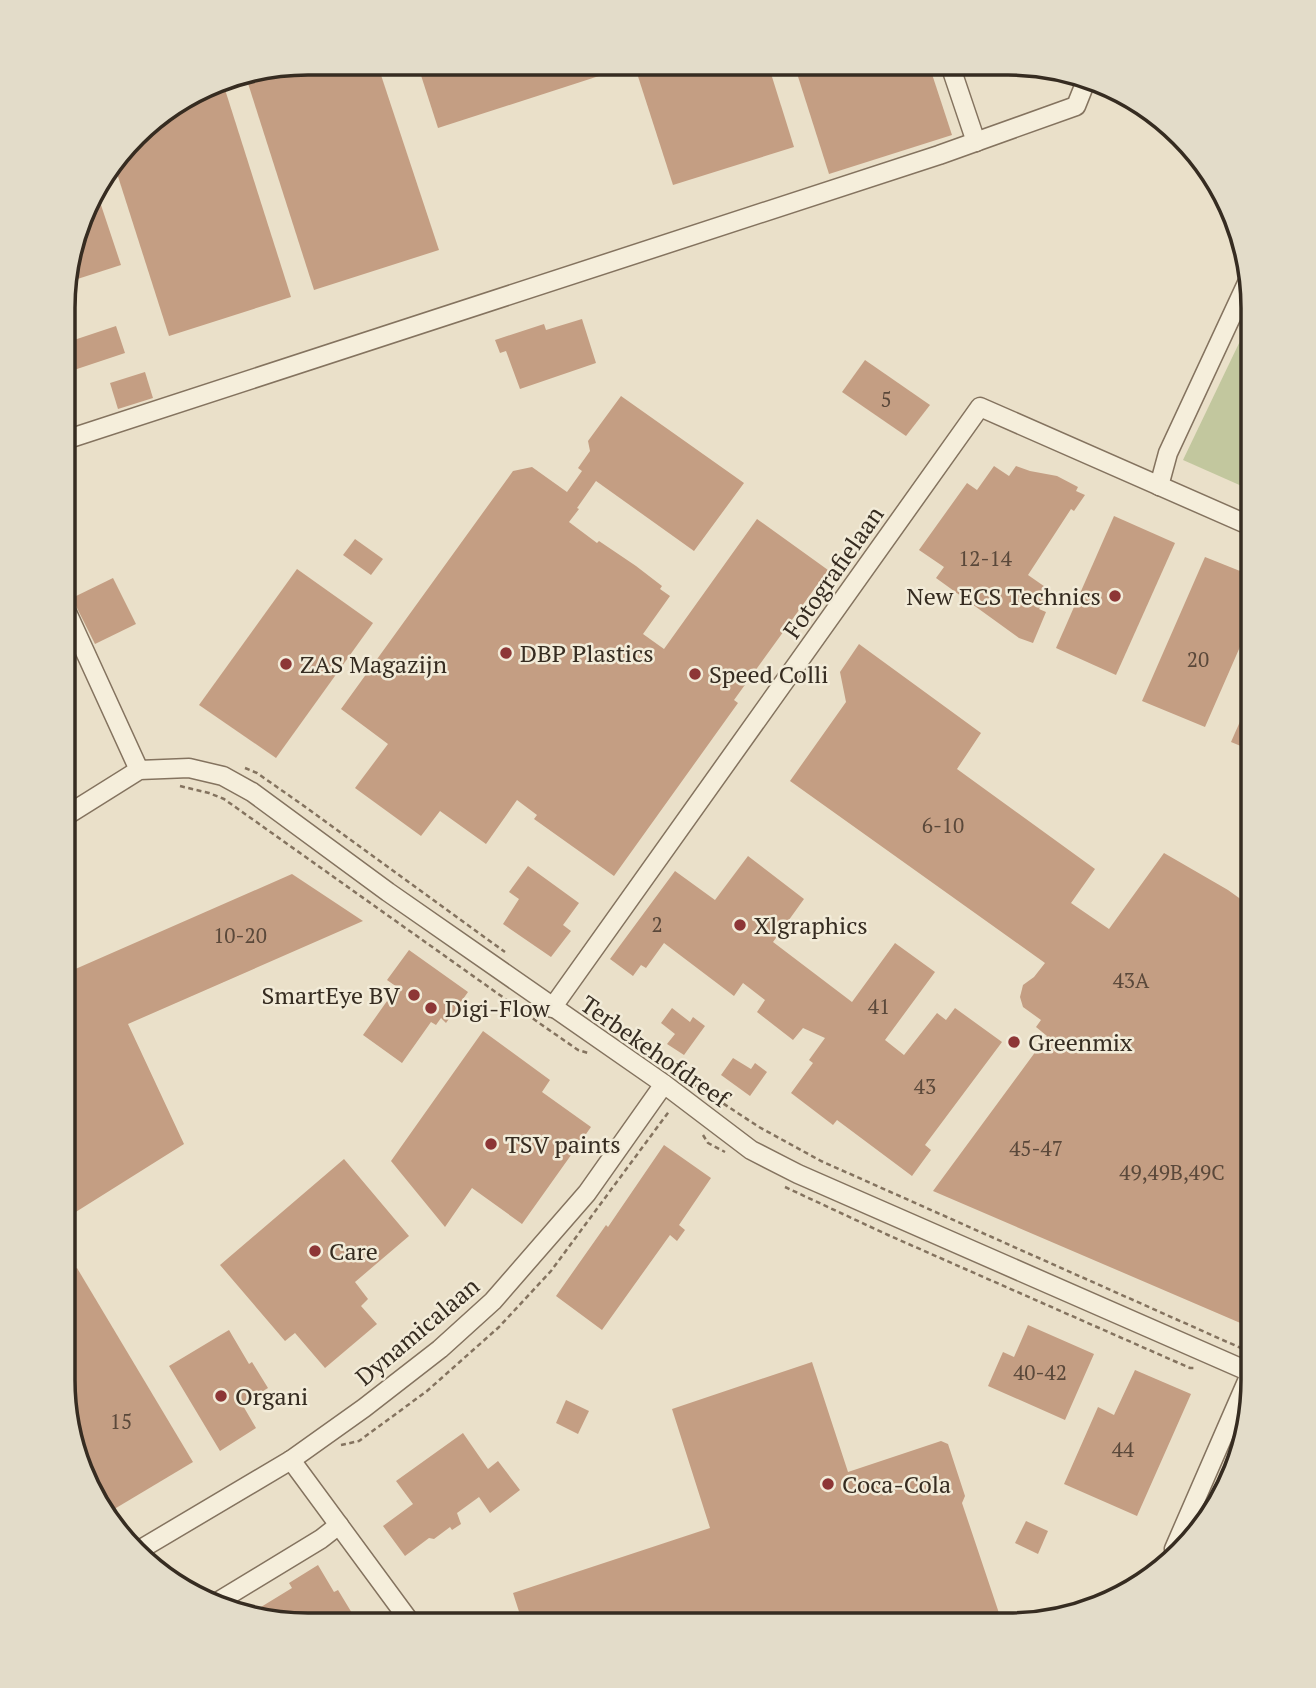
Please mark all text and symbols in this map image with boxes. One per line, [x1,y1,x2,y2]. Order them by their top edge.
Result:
house number: 5 [880,385,892,413]
street label: Fotografielaan [776,500,890,644]
house number: 12-14 [958,544,1013,572]
place label: New ECS Technics [906,580,1101,612]
marker: New ECS Technics [1107,588,1123,604]
place label: DBP Plastics [520,637,654,669]
marker: DBP Plastics [498,645,514,661]
house number: 20 [1187,645,1209,673]
place label: ZAS Magazijn [300,648,447,680]
marker: ZAS Magazijn [278,656,294,672]
place label: Speed Colli [709,658,829,690]
marker: Speed Colli [687,666,703,682]
house number: 6-10 [922,811,964,839]
place label: Xlgraphics [754,909,868,941]
house number: 2 [651,910,663,938]
marker: Xlgraphics [732,917,748,933]
house number: 10-20 [213,921,267,949]
house number: 43A [1113,966,1150,994]
place label: SmartEye BV [261,979,401,1011]
marker: SmartEye BV [406,987,422,1003]
street label: Terbekehofdreef [574,988,737,1115]
place label: Digi-Flow [445,992,551,1024]
house number: 41 [868,992,890,1020]
marker: Digi-Flow [423,1000,439,1016]
place label: Greenmix [1028,1026,1133,1058]
marker: Greenmix [1006,1034,1022,1050]
house number: 43 [914,1072,936,1100]
place label: TSV paints [505,1128,621,1160]
house number: 45-47 [1009,1134,1063,1162]
marker: TSV paints [483,1136,499,1152]
house number: 49,49B,49C [1119,1158,1225,1186]
place label: Care [329,1235,378,1267]
marker: Care [307,1243,323,1259]
street label: Dynamicalaan [348,1270,486,1392]
house number: 40-42 [1013,1358,1067,1386]
place label: Organi [235,1380,308,1412]
marker: Organi [213,1388,229,1404]
house number: 15 [110,1407,132,1435]
house number: 44 [1112,1435,1135,1463]
place label: Coca-Cola [842,1468,951,1500]
marker: Coca-Cola [820,1476,836,1492]

